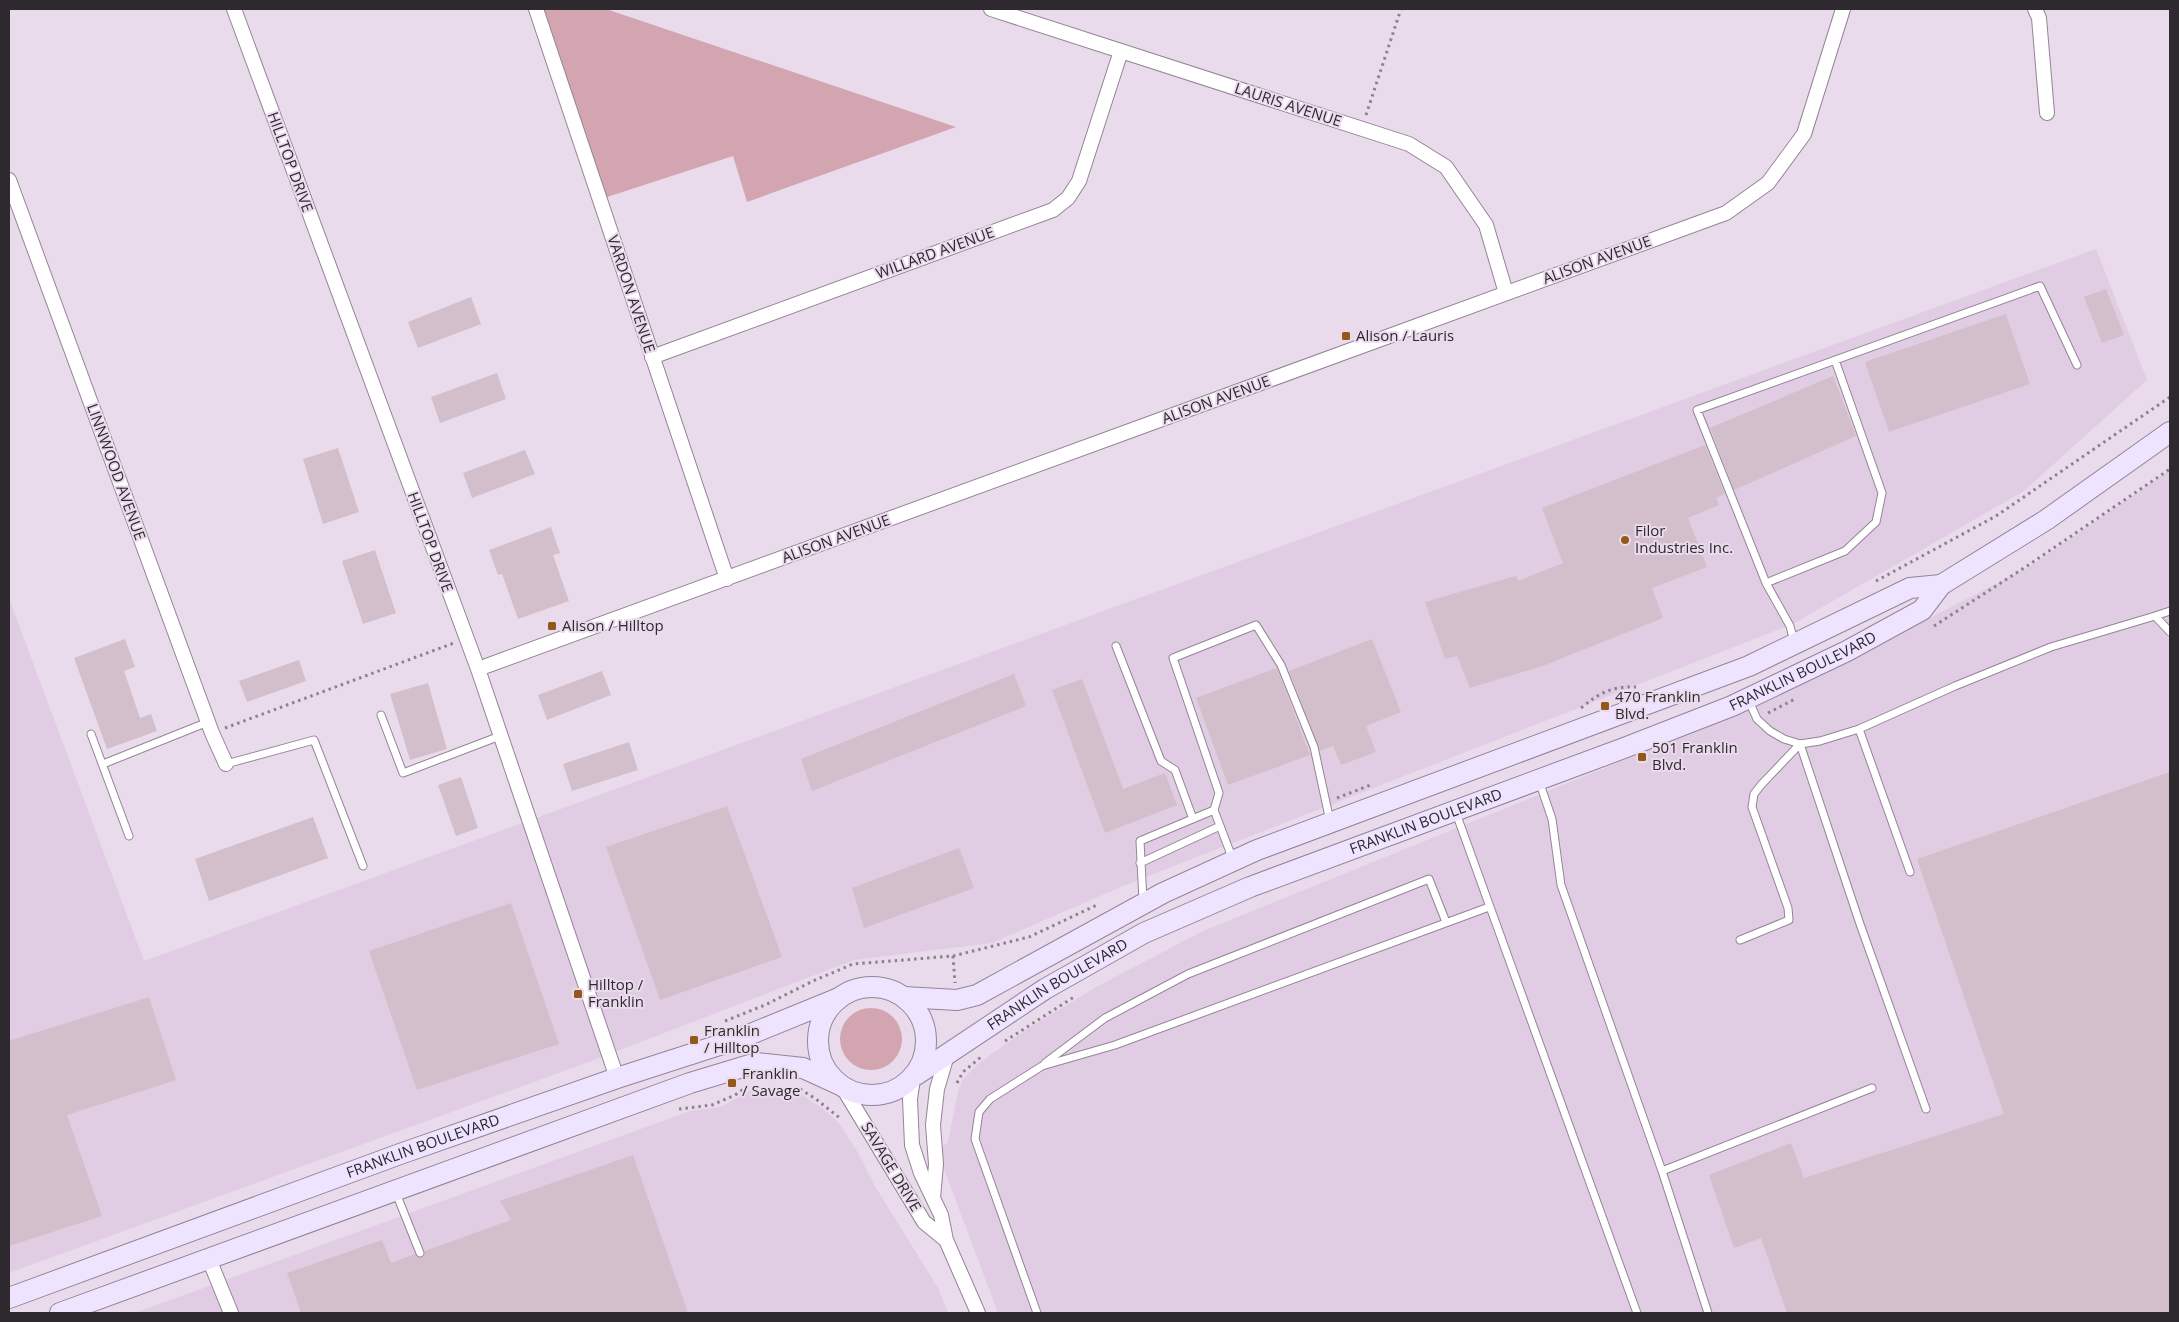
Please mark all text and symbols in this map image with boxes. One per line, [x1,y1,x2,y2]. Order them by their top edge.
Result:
street label: LAURIS AVENUE [1232,77,1344,131]
street label: HILLTOP DRIVE [264,109,318,215]
street label: WILLARD AVENUE [873,221,997,283]
street label: ALISON AVENUE [1540,230,1654,288]
street label: VARDON AVENUE [603,232,660,355]
place label: Alison / Lauris [1356,325,1454,345]
marker: Alison / Lauris [1340,330,1352,342]
street label: ALISON AVENUE [1159,370,1273,428]
street label: LINNWOOD AVENUE [83,401,151,543]
street label: HILLTOP DRIVE [404,489,458,595]
street label: ALISON AVENUE [779,509,893,567]
place label: Filor Industries Inc. [1635,520,1733,557]
marker: Filor Industries Inc. [1619,534,1631,546]
place label: Alison / Hilltop [562,615,664,635]
marker: Alison / Hilltop [546,620,558,632]
street label: FRANKLIN BOULEVARD [1726,626,1879,715]
place label: 470 Franklin Blvd. [1615,686,1701,723]
marker: 470 Franklin Blvd. [1599,700,1611,712]
place label: 501 Franklin Blvd. [1652,737,1738,774]
marker: 501 Franklin Blvd. [1636,751,1648,763]
street label: FRANKLIN BOULEVARD [1346,783,1505,858]
street label: FRANKLIN BOULEVARD [983,933,1131,1034]
place label: Hilltop / Franklin [588,974,644,1011]
marker: Hilltop / Franklin [572,988,584,1000]
place label: Franklin / Hilltop [704,1020,760,1057]
marker: Franklin / Hilltop [688,1034,700,1046]
place label: Franklin / Savage [742,1063,800,1100]
marker: Franklin / Savage [726,1077,738,1089]
street label: FRANKLIN BOULEVARD [343,1109,502,1182]
street label: SAVAGE DRIVE [857,1118,926,1215]

